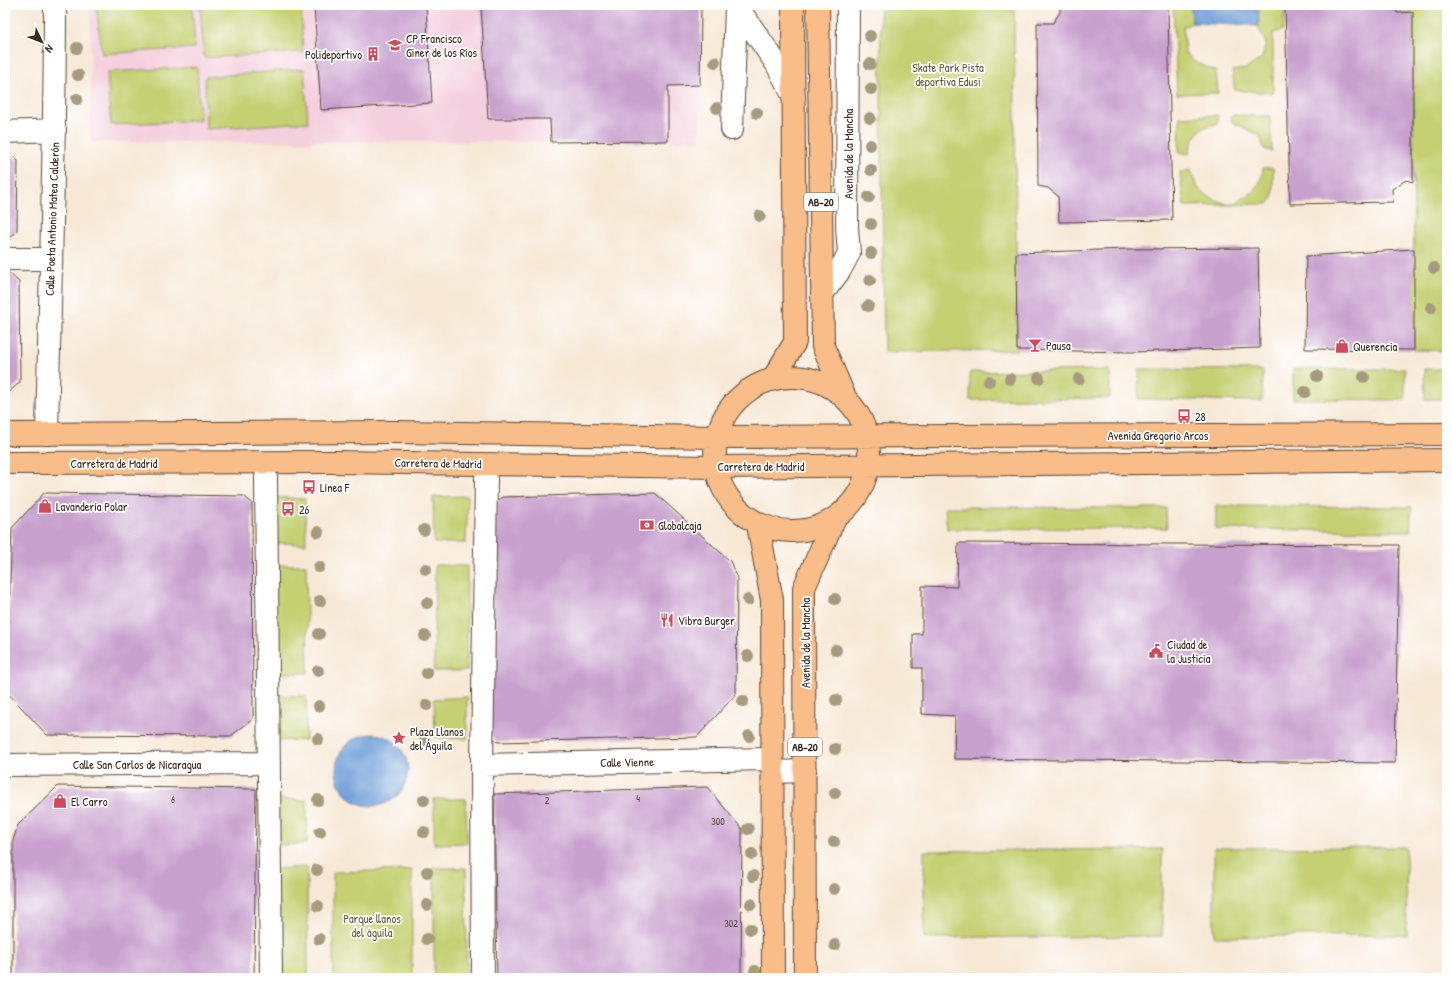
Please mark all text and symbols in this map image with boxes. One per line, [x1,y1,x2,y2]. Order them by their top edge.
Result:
north arrow [22,22,62,62]
place label: CP Francisco Giner de los Ríos [406,30,478,61]
school or university icon: CP Francisco Giner de los Ríos [387,37,403,53]
text: N [42,42,56,56]
place label: Polideportivo [305,46,362,63]
building icon: Polideportivo [365,46,381,62]
park label: Skate Park Pista deportiva Edusi [912,59,984,90]
street label: Avenida de la Mancha [840,109,857,199]
street label: Calle Poeta Antonio Matea Calderón [41,142,63,296]
road number: AB-20 [804,193,838,211]
bar icon: Pausa [1027,337,1043,353]
place label: Pausa [1046,337,1071,354]
shop icon: Querencia [1334,338,1350,354]
place label: Querencia [1353,338,1398,355]
bus stop icon: 28 [1176,408,1192,424]
place label: 28 [1195,408,1206,425]
street label: Avenida Gregorio Arcos [1108,427,1209,444]
street label: Carretera de Madrid [394,454,482,472]
street label: Carretera de Madrid [70,455,158,472]
street label: Carretera de Madrid [717,458,805,475]
bus stop icon: Línea F [301,479,317,495]
place label: Línea F [320,479,350,496]
shop icon: Lavandería Polar [37,498,53,514]
place label: Lavandería Polar [56,498,128,515]
bus stop icon: 26 [280,501,296,517]
place label: 26 [299,501,310,518]
bank icon: Globalcaja [639,517,655,533]
place label: Globalcaja [658,517,702,534]
street label: Avenida de la Mancha [797,598,814,688]
restaurant icon: Vibra Burger [659,612,675,628]
place label: Vibra Burger [678,612,735,629]
place label: Ciudad de la Justicia [1167,636,1211,667]
public building icon: Ciudad de la Justicia [1148,643,1164,659]
place label: Plaza Llanos del Águila [410,723,464,754]
place icon: Plaza Llanos del Águila [391,730,407,746]
road number: AB-20 [788,738,822,756]
street label: Calle Vienne [600,753,654,771]
street label: Calle San Carlos de Nicaragua [73,756,202,773]
house number: 4 [636,792,640,805]
shop icon: El Carro [52,793,68,809]
place label: El Carro [71,793,108,810]
house number: 6 [171,793,175,806]
house number: 2 [545,794,550,807]
house number: 300 [711,815,725,828]
park label: Parque llanos del águila [343,910,401,941]
house number: 302 [724,917,738,930]

